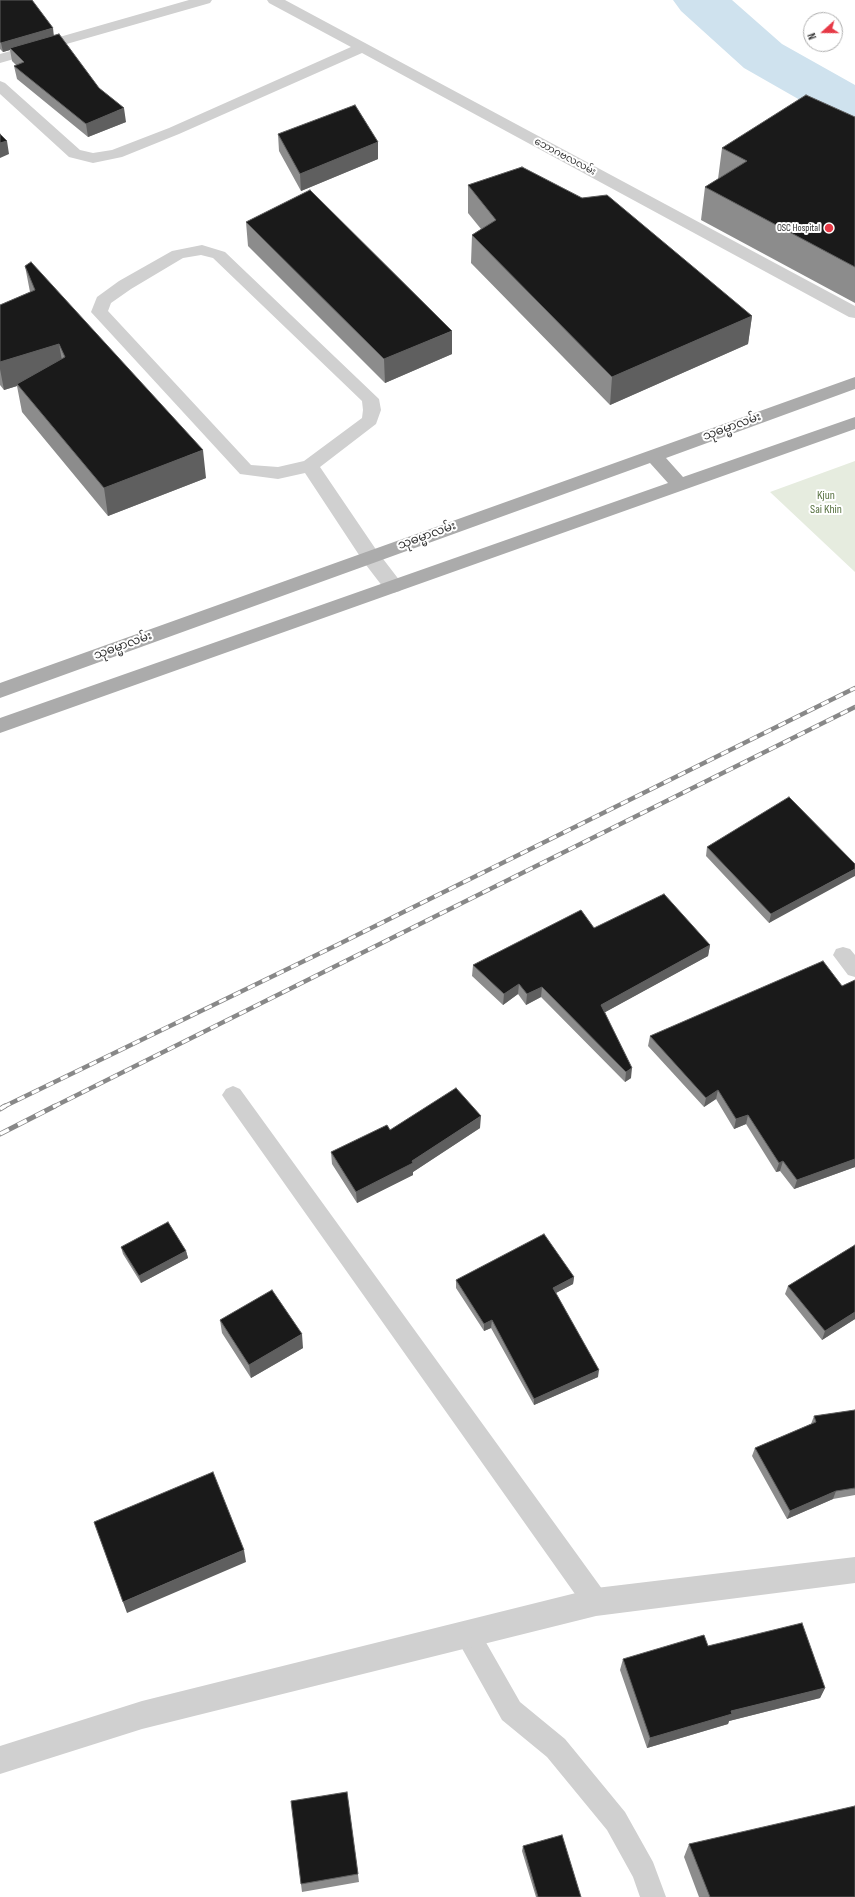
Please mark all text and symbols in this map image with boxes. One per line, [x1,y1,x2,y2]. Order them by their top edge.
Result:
north arrow [803,12,843,52]
text: N [805,31,819,41]
street label: ဘောဂဗလလမ်း [532,136,598,178]
place label: OSC Hospital [777,222,820,234]
marker: OSC Hospital [823,222,835,234]
street label: သုဓမ္မာလမ်း [701,410,763,444]
park label: Kjun Sai Khin [810,489,842,517]
street label: သုဓမ္မာလမ်း [396,519,458,553]
street label: သုဓမ္မာလမ်း [92,629,154,663]

